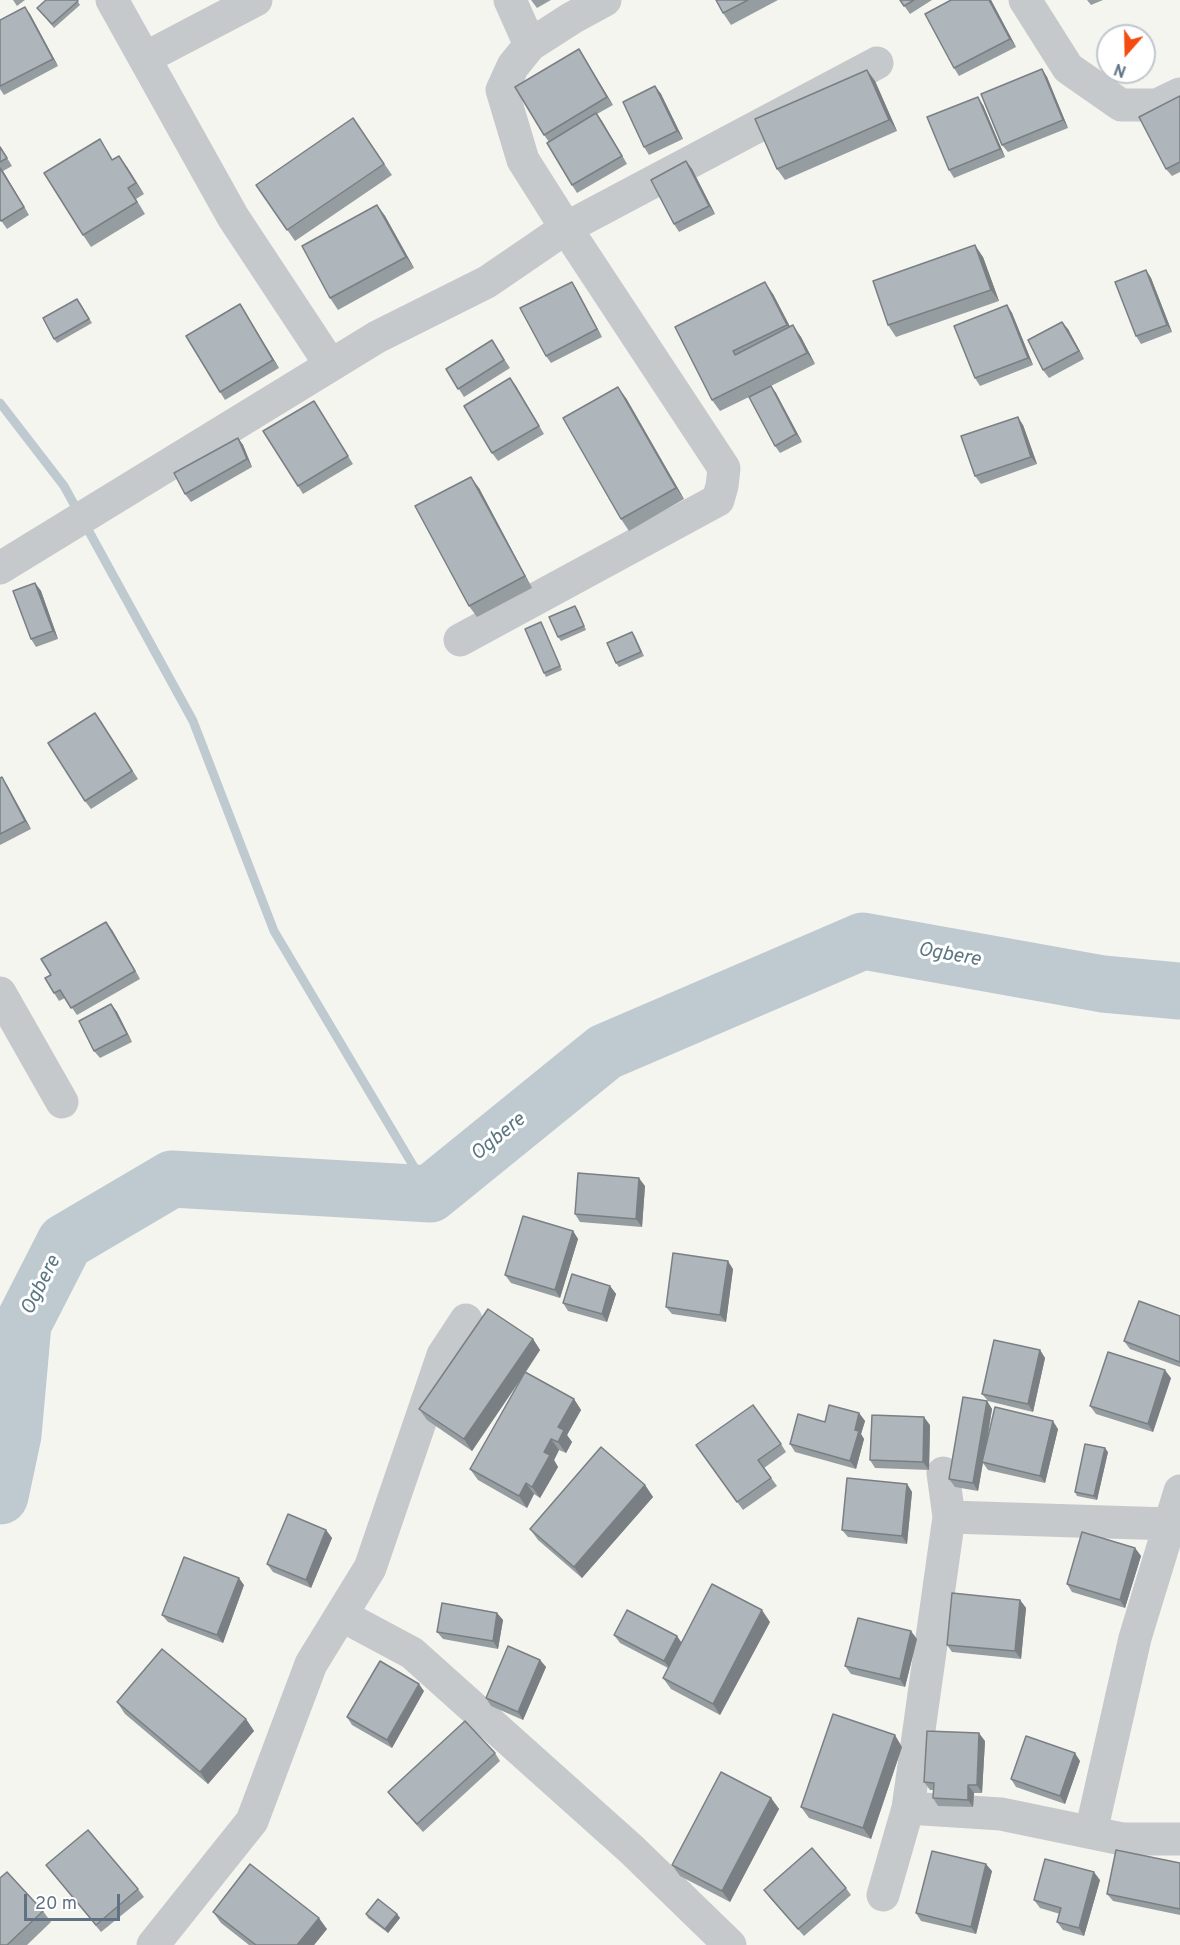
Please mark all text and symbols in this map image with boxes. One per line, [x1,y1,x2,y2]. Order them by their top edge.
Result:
north arrow [1096,24,1156,84]
text: N [1112,58,1129,80]
water label: Ogbere [916,939,982,973]
water label: Ogbere [467,1109,531,1167]
water label: Ogbere [17,1252,67,1320]
scale bar [27,1882,123,1920]
text: 20 m [35,1893,77,1916]

